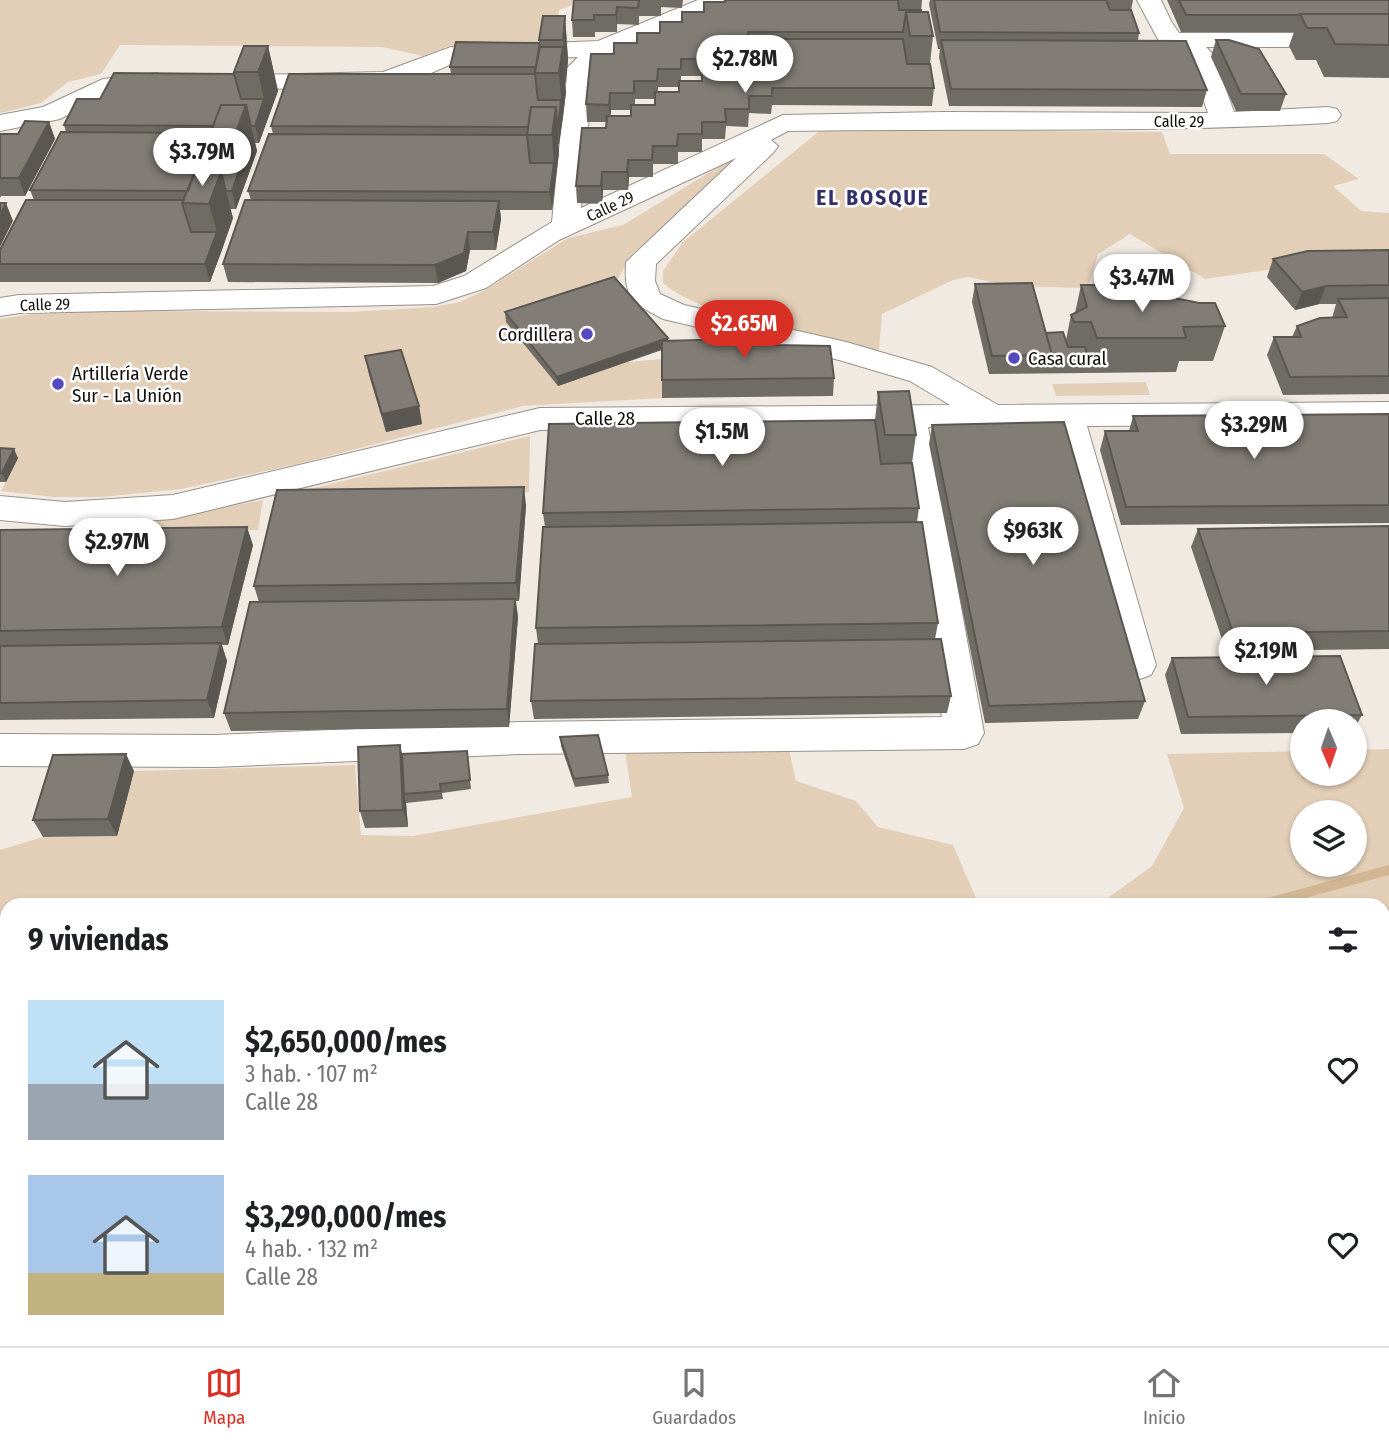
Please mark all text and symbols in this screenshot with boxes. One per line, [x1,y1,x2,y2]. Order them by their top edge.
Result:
pin: $2.78M [688,36,802,95]
text: $2.78M [712,44,778,72]
street label: Calle 29 [1154,112,1204,131]
pin: $3.79M [145,128,259,188]
text: $3.79M [169,137,235,165]
district label: EL BOSQUE [816,185,930,211]
street label: Calle 29 [583,187,637,226]
pin: $3.47M [1085,254,1199,314]
text: $3.47M [1110,263,1174,291]
street label: Calle 29 [19,294,71,315]
pin: $2.65M [687,300,801,360]
text: $2.65M [711,309,777,337]
place label: Cordillera [498,323,573,346]
marker: Cordillera [579,326,595,342]
place label: Casa cural [1028,347,1107,370]
marker: Casa cural [1006,350,1022,366]
place label: Artillería Verde Sur - La Unión [72,362,188,407]
marker: Artillería Verde Sur - La Unión [50,376,66,392]
pin: $3.29M [1197,402,1311,461]
street label: Calle 28 [575,407,635,430]
pin: $1.5M [673,408,771,468]
text: $3.29M [1221,410,1287,438]
text: $1.5M [695,417,749,445]
pin: $963K [984,508,1082,567]
text: $963K [1003,516,1063,544]
pin: $2.97M [60,518,174,578]
text: $2.97M [85,527,149,555]
pin: $2.19M [1209,628,1323,687]
text: $2.19M [1234,636,1298,664]
north arrow [1290,709,1367,786]
map controls [1290,709,1367,877]
button: layers [1290,800,1367,877]
icon: filters [1324,921,1362,959]
text: 9 viviendas [28,922,169,958]
text: $2,650,000/mes [245,1024,447,1060]
icon: home [84,1028,168,1112]
icon: heart [1324,1051,1362,1089]
text: 3 hab. · 107 m² [245,1060,378,1088]
text: Calle 28 [245,1088,318,1116]
text: $3,290,000/mes [245,1199,446,1235]
icon: home [84,1203,168,1287]
icon: heart [1324,1226,1362,1264]
text: 4 hab. · 132 m² [245,1235,378,1263]
text: Calle 28 [245,1263,318,1291]
tab: Mapa [203,1364,245,1429]
tab: Guardados [652,1364,736,1429]
tab: Inicio [1143,1364,1186,1429]

